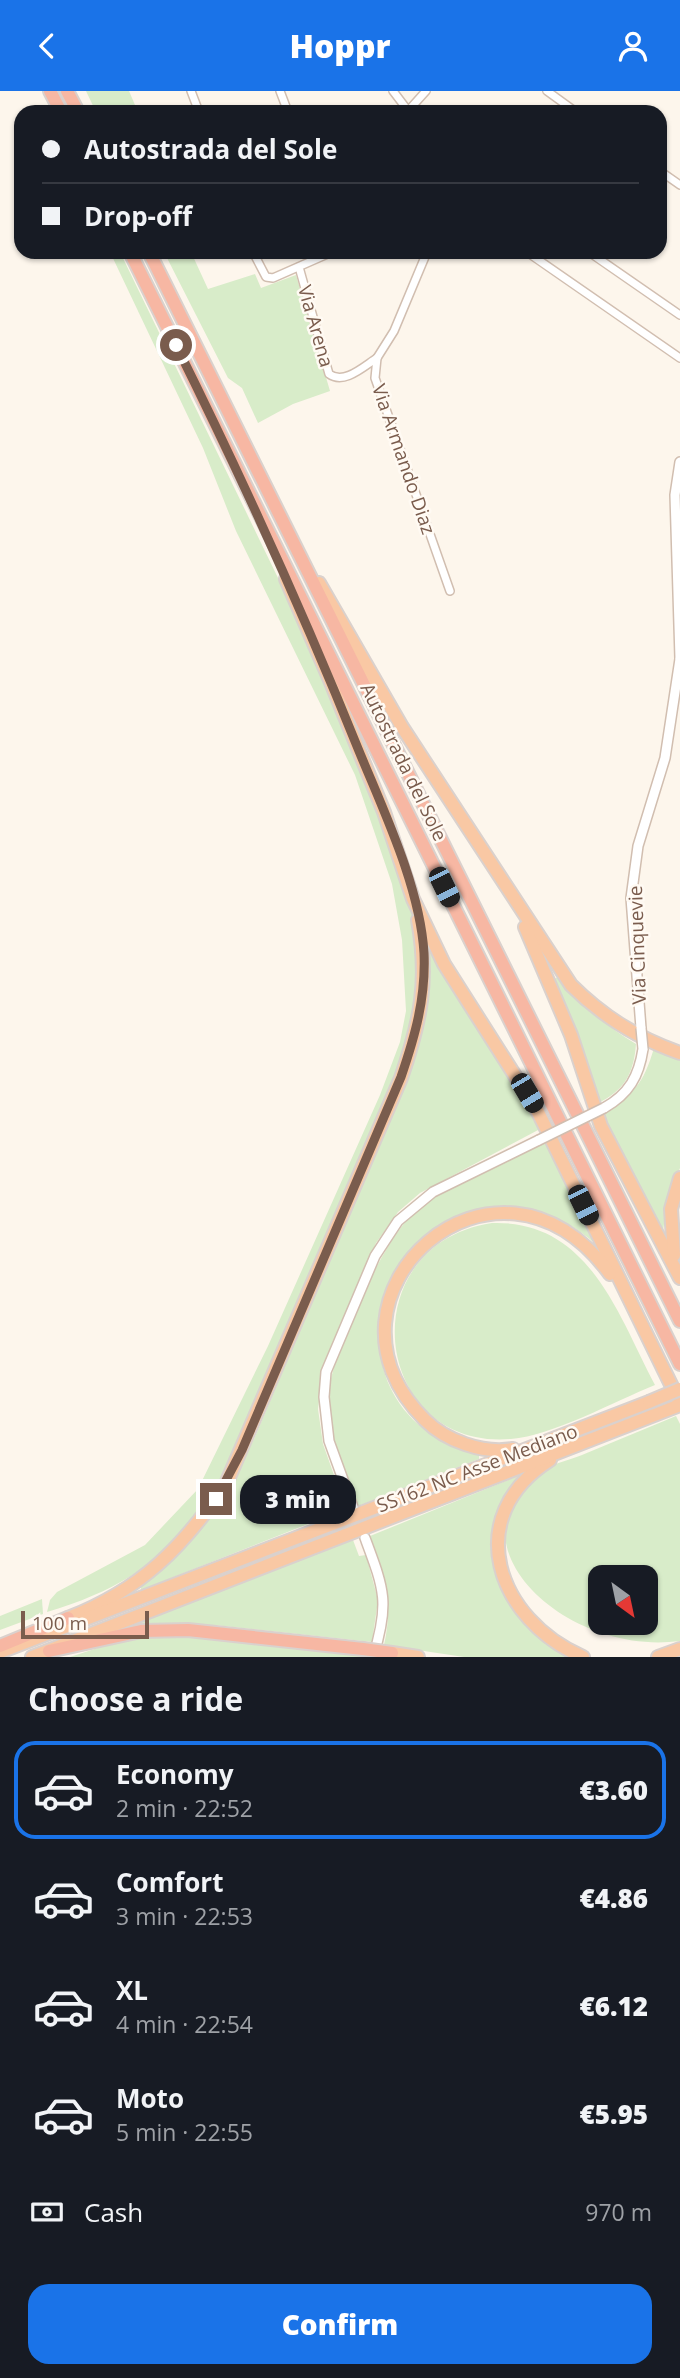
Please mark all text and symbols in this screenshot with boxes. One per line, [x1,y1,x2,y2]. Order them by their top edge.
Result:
text: Hoppr [289,24,391,67]
icon: back [28,27,66,65]
icon: person [614,27,652,65]
text: Autostrada del Sole [84,131,337,167]
text: Drop-off [84,198,192,234]
street label: Via Arena [292,282,340,370]
route start [160,329,192,361]
street label: Via Armando Diaz [366,380,442,538]
street label: Autostrada del Sole [355,679,453,845]
car [426,864,463,910]
street label: Via Cinquevie [622,885,652,1005]
car [508,1070,547,1116]
car [565,1182,602,1228]
street label: SS162 NC Asse Mediano [373,1418,581,1518]
callout: 3 min [241,1475,356,1523]
route end [200,1483,232,1515]
text: 3 min [265,1483,331,1515]
north arrow [588,1565,658,1635]
map controls [588,1565,658,1635]
scale bar [21,1608,149,1640]
text: 100 m [32,1610,87,1636]
text: Choose a ride [28,1677,243,1720]
text: Economy [116,1756,234,1792]
icon: car [32,1759,95,1822]
text: €3.60 [580,1772,648,1808]
text: 2 min · 22:52 [116,1792,253,1824]
text: Comfort [116,1864,223,1900]
icon: car [32,1867,95,1930]
text: €4.86 [580,1880,648,1916]
text: 3 min · 22:53 [116,1900,253,1932]
text: XL [116,1972,148,2008]
icon: car [32,1975,95,2038]
text: €6.12 [580,1988,648,2024]
text: 4 min · 22:54 [116,2008,253,2040]
text: Moto [116,2080,184,2116]
icon: car [32,2083,95,2146]
text: €5.95 [580,2096,648,2132]
text: 5 min · 22:55 [116,2116,253,2148]
icon: cash [28,2193,66,2231]
text: Cash [84,2194,143,2230]
text: 970 m [585,2196,652,2228]
button: Confirm [28,2284,652,2364]

